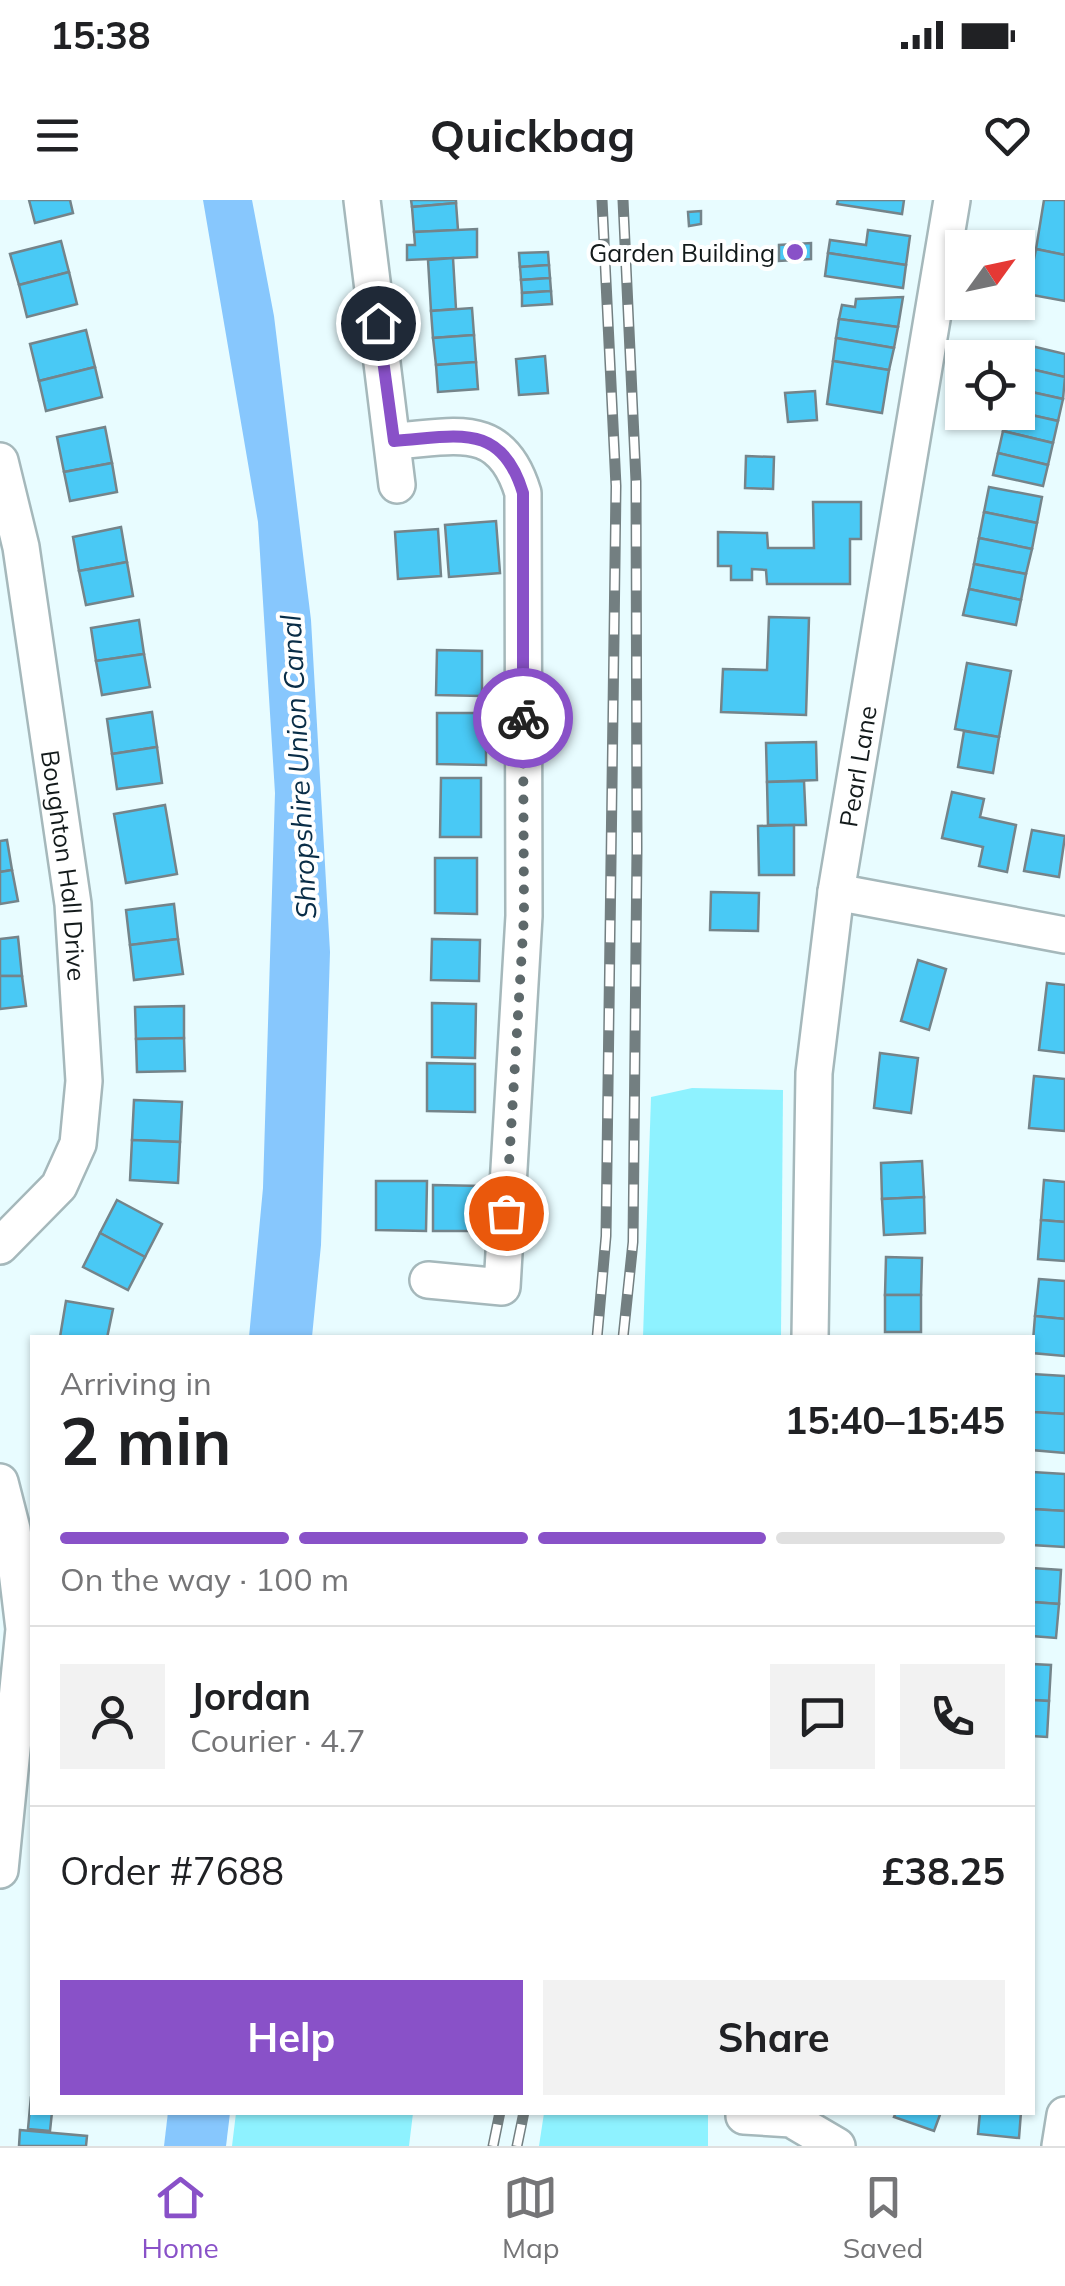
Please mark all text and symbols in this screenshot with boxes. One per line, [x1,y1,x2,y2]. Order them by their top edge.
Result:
text: 15:38 [50,11,151,59]
text: Quickbag [430,107,635,163]
icon: menu [30,108,85,163]
icon: heart [980,108,1035,163]
north arrow [945,230,1035,320]
map controls [945,230,1035,430]
place label: Garden Building [589,237,775,268]
marker: Garden Building [784,241,806,263]
pin [336,281,421,366]
icon: home [351,296,406,351]
button: locate [945,340,1035,430]
water label: Shropshire Union Canal [273,614,323,920]
courier [473,668,573,768]
icon: bike [496,691,551,746]
street label: Pearl Lane [832,703,883,829]
street label: Boughton Hall Drive [35,748,93,982]
pin [464,1171,549,1256]
icon: bag [479,1186,534,1241]
text: Arriving in [60,1363,212,1403]
text: 15:40–15:45 [785,1396,1005,1444]
text: 2 min [60,1400,231,1481]
text: On the way · 100 m [60,1559,349,1599]
button: person [60,1664,165,1769]
button: chat [770,1664,875,1769]
button: phone [900,1664,1005,1769]
text: Jordan [190,1672,311,1720]
text: Courier · 4.7 [190,1720,366,1760]
text: Order #7688 [60,1847,284,1895]
text: £38.25 [882,1847,1005,1895]
button: Help [60,1980,523,2095]
button: Share [543,1980,1005,2095]
tab: Home [142,2170,219,2265]
tab: Map [502,2170,560,2265]
tab: Saved [843,2170,923,2265]

